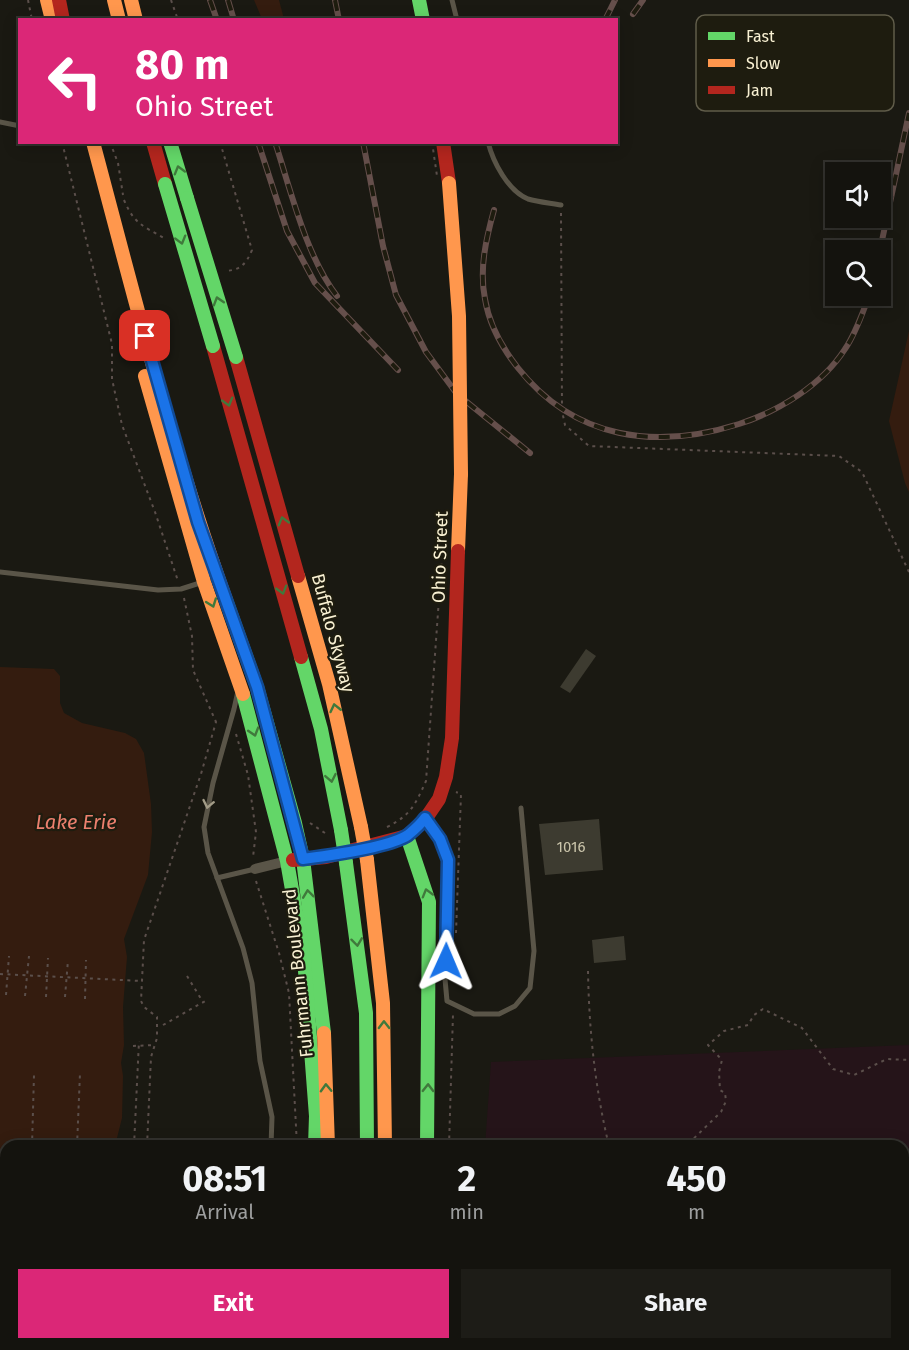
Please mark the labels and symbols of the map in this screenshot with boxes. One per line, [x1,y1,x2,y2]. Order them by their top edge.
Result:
legend [696,15,894,111]
text: Fast [746,27,775,46]
text: Slow [746,54,781,73]
text: Jam [746,81,773,100]
one-way arrow [173,166,186,176]
one-way arrow [174,235,186,245]
one-way arrow [213,296,226,307]
pin [119,310,170,361]
one-way arrow [221,397,234,407]
street label: Ohio Street [427,510,453,603]
one-way arrow [277,516,290,526]
street label: Buffalo Skyway [307,571,359,695]
one-way arrow [275,584,287,594]
one-way arrow [204,598,217,608]
one-way arrow [329,704,342,714]
one-way arrow [247,726,259,737]
one-way arrow [324,773,337,783]
one-way arrow [202,799,215,809]
water label: Lake Erie [35,810,117,834]
house number: 1016 [557,838,585,856]
street label: Fuhrmann Boulevard [278,888,318,1058]
one-way arrow [421,888,434,898]
one-way arrow [302,889,314,898]
position arrow [414,929,478,993]
one-way arrow [350,937,362,947]
one-way arrow [377,1020,390,1029]
one-way arrow [320,1083,333,1092]
one-way arrow [421,1083,434,1092]

